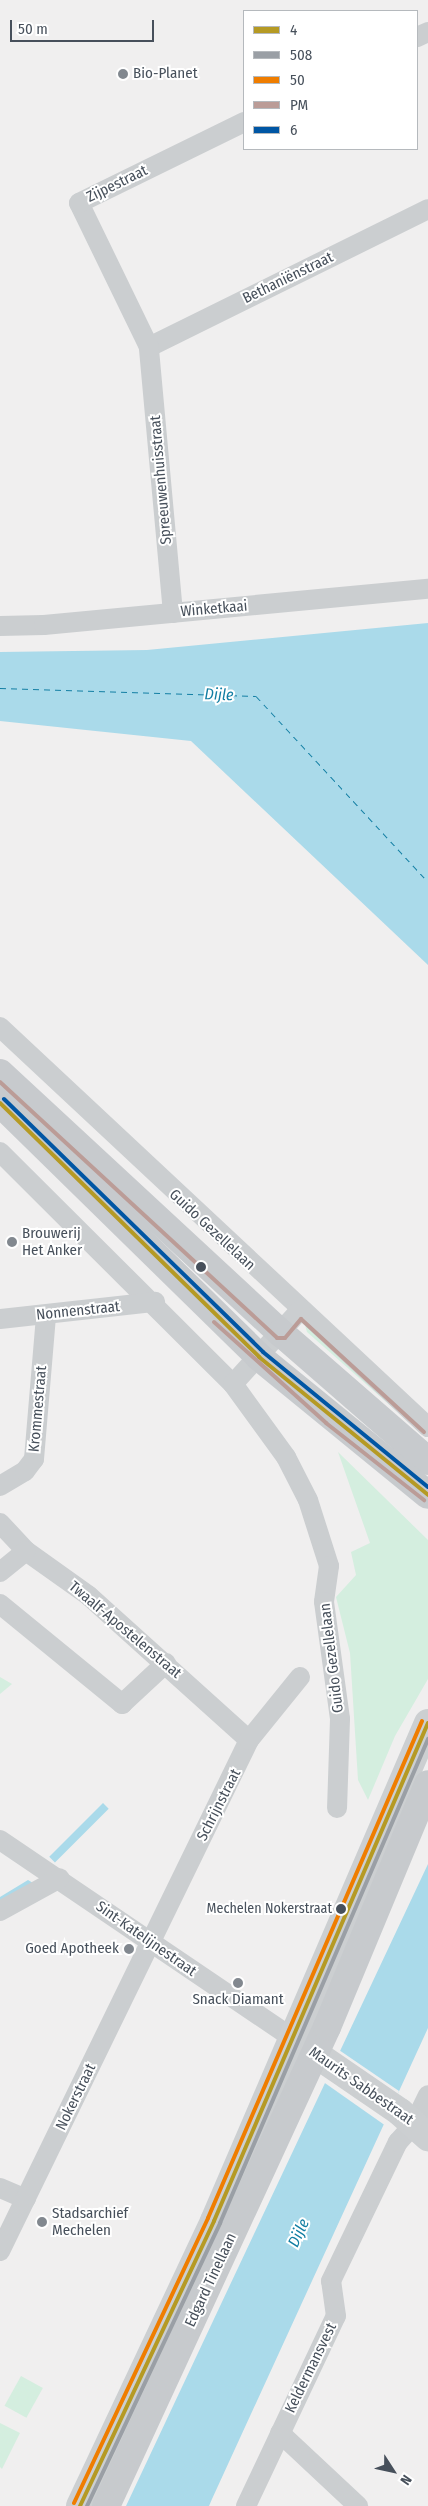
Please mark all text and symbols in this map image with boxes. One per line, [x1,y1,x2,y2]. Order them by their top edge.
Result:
scale bar [12,10,156,42]
legend [243,10,418,150]
text: 50 m [18,20,48,38]
text: 4 [290,21,297,39]
text: 508 [290,46,312,64]
place label: Bio-Planet [133,65,198,83]
marker: Bio-Planet [117,68,129,80]
text: 50 [290,71,305,89]
text: PM [290,96,308,114]
text: 6 [290,121,297,139]
street label: Zijpestraat [84,162,150,206]
street label: Bethaniënstraat [240,248,336,308]
street label: Spreeuwenhuisstraat [146,415,176,545]
street label: Winketkaai [180,597,248,621]
water label: Dijle [204,685,234,705]
street label: Guido Gezellelaan [165,1186,259,1274]
place label: Brouwerij Het Anker [22,1224,82,1259]
marker: Brouwerij Het Anker [6,1236,18,1248]
unlabelled marker [196,1262,206,1272]
street label: Nonnenstraat [35,1298,121,1324]
street label: Krommestraat [25,1365,51,1453]
street label: Twaalf-Apostelenstraat [65,1578,185,1682]
street label: Guido Gezellelaan [316,1602,348,1714]
street label: Schrijnstraat [193,1766,245,1844]
street label: Sint-Katelijnestraat [92,1898,200,1980]
place label: Mechelen Nokerstraat [207,1901,332,1917]
marker: Mechelen Nokerstraat [336,1904,346,1914]
place label: Goed Apotheek [25,1940,119,1958]
marker: Goed Apotheek [123,1943,135,1955]
marker: Snack Diamant [232,1977,244,1989]
place label: Snack Diamant [192,1991,284,2009]
street label: Maurits Sabbestraat [305,2043,417,2129]
street label: Nokerstraat [52,2061,100,2133]
place label: Stadsarchief Mechelen [52,2204,128,2239]
marker: Stadsarchief Mechelen [36,2216,48,2228]
water label: Dijle [284,2216,314,2250]
street label: Edgard Tinellaan [181,2230,241,2330]
street label: Keldermansvest [281,2320,341,2416]
north arrow [368,2446,418,2496]
text: N [396,2472,415,2488]

